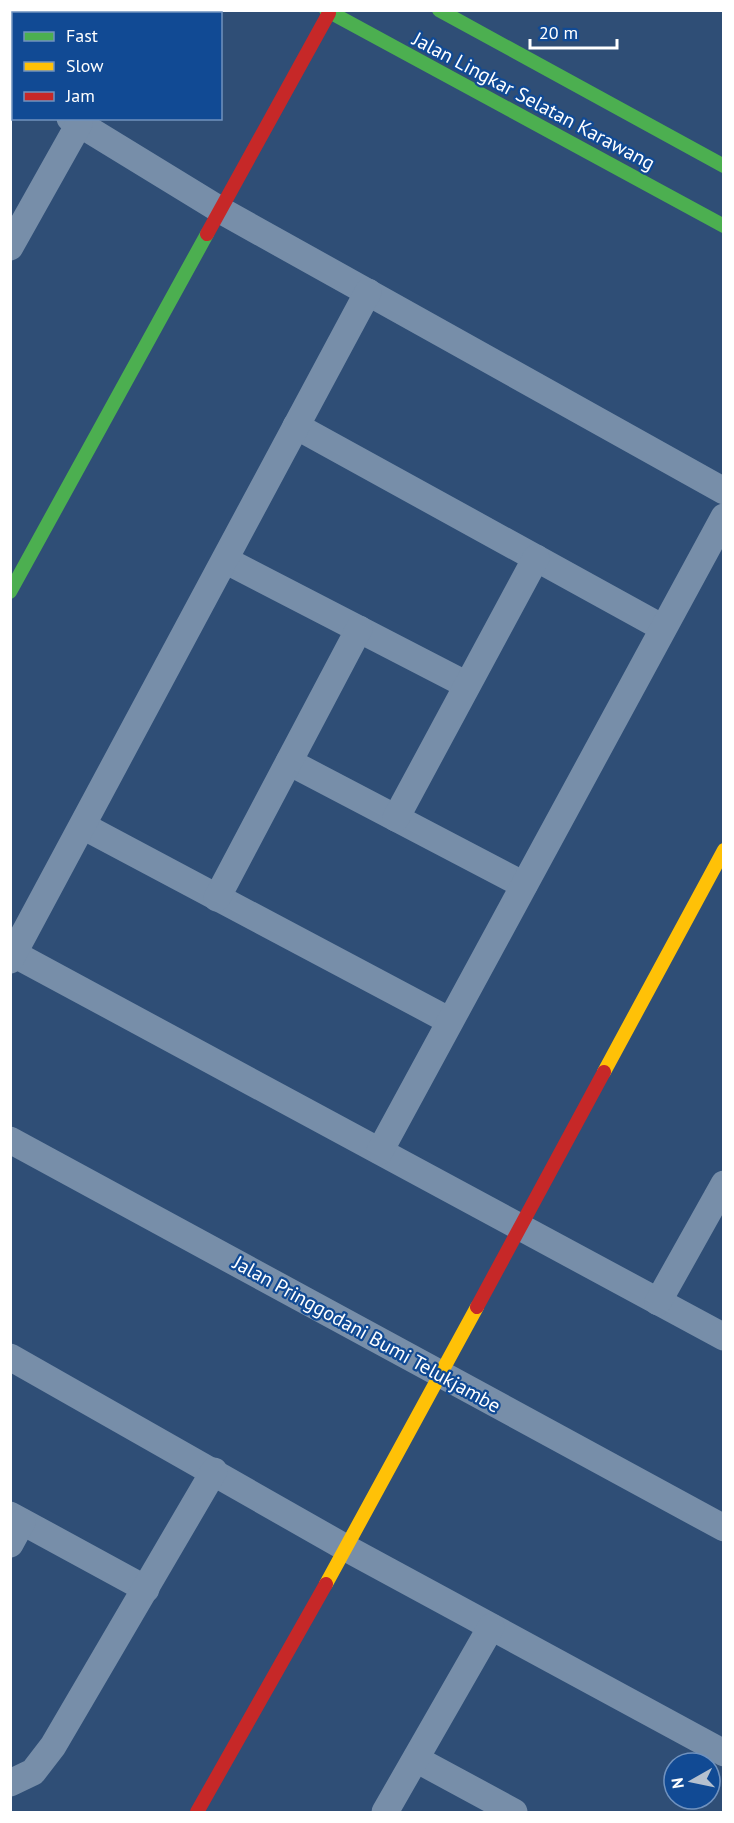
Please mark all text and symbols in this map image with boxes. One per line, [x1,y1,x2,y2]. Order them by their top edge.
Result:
legend [12,12,222,120]
scale bar [530,12,617,50]
text: 20 m [539,21,578,44]
text: Fast [66,24,98,47]
street label: Jalan Lingkar Selatan Karawang [407,25,660,176]
text: Slow [66,54,104,77]
text: Jam [65,84,95,107]
street label: Jalan Pringgodani Bumi Telukjambe [228,1249,505,1419]
north arrow [662,1751,722,1811]
text: N [666,1777,688,1790]

